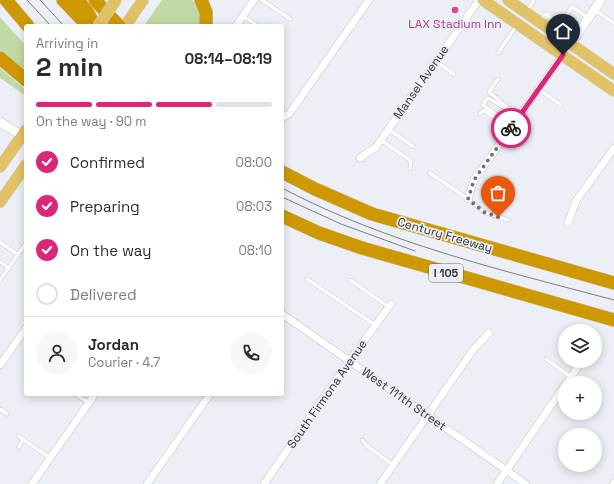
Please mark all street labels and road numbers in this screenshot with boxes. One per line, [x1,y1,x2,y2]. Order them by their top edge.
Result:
street label: Mansel Avenue [390,42,452,122]
street label: Century Freeway [396,214,494,256]
road number: I 105 [429,264,463,282]
street label: South Firmona Avenue [283,336,371,452]
street label: West 111th Street [358,364,450,434]

